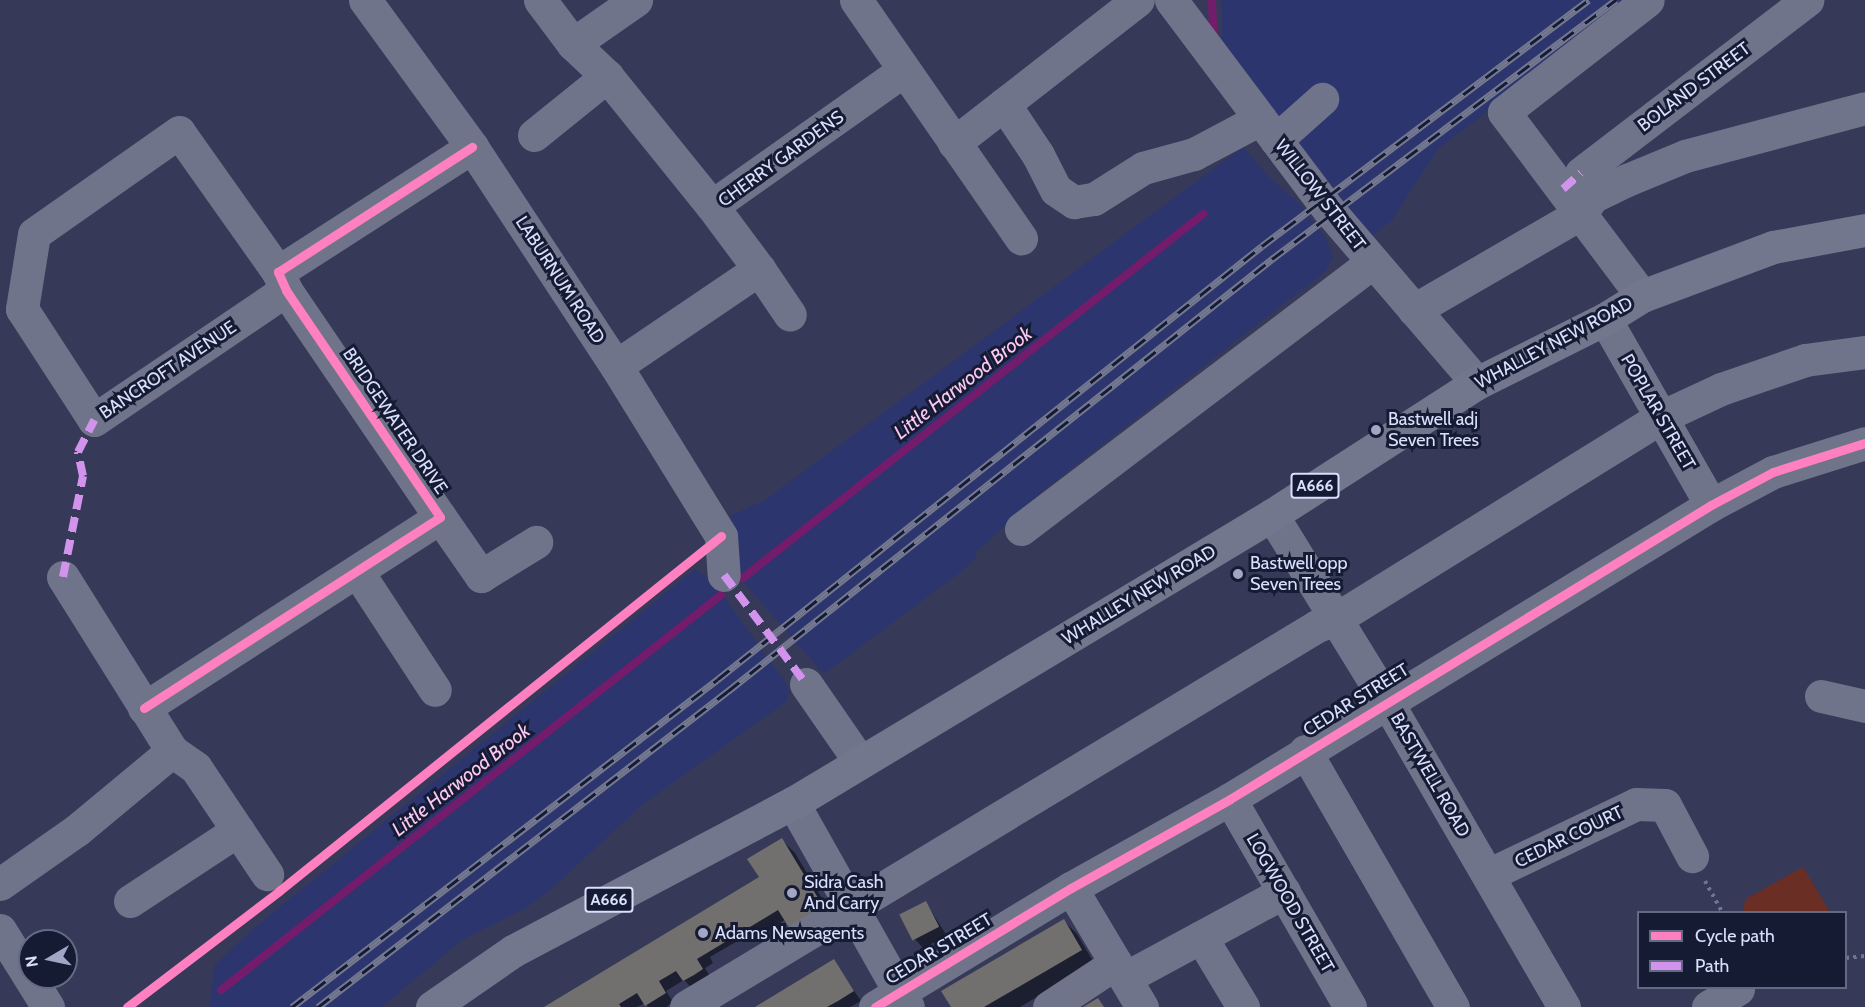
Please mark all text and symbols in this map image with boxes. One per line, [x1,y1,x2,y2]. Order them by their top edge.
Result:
street label: BOLAND STREET [1634,38,1754,136]
street label: CHERRY GARDENS [714,106,848,212]
street label: WILLOW STREET [1270,135,1370,255]
street label: LABURNUM ROAD [511,212,609,348]
street label: WHALLEY NEW ROAD [1471,292,1637,394]
street label: BANCROFT AVENUE [96,316,240,424]
water label: Little Harwood Brook [889,322,1037,444]
street label: BRIDGEWATER DRIVE [338,344,452,498]
street label: POPLAR STREET [1616,350,1700,474]
place label: Bastwell adj Seven Trees [1388,409,1479,452]
marker: Bastwell adj Seven Trees [1369,423,1383,437]
road number: A666 [1290,473,1340,499]
street label: WHALLEY NEW ROAD [1058,541,1220,649]
place label: Bastwell opp Seven Trees [1250,553,1348,596]
marker: Bastwell opp Seven Trees [1231,567,1245,581]
street label: CEDAR STREET [1299,659,1413,741]
street label: BASTWELL ROAD [1386,709,1474,841]
water label: Little Harwood Brook [387,719,535,841]
street label: CEDAR COURT [1511,801,1627,873]
street label: LOGWOOD STREET [1241,830,1339,976]
place label: Sidra Cash And Carry [804,872,883,914]
marker: Sidra Cash And Carry [785,886,799,900]
road number: A666 [584,887,634,913]
street label: CEDAR STREET [882,909,996,989]
legend [1637,911,1847,989]
place label: Adams Newsagents [715,922,864,944]
text: Cycle path [1695,925,1775,947]
marker: Adams Newsagents [696,926,710,940]
north arrow [18,929,78,989]
text: N [21,955,42,969]
text: Path [1695,955,1729,977]

